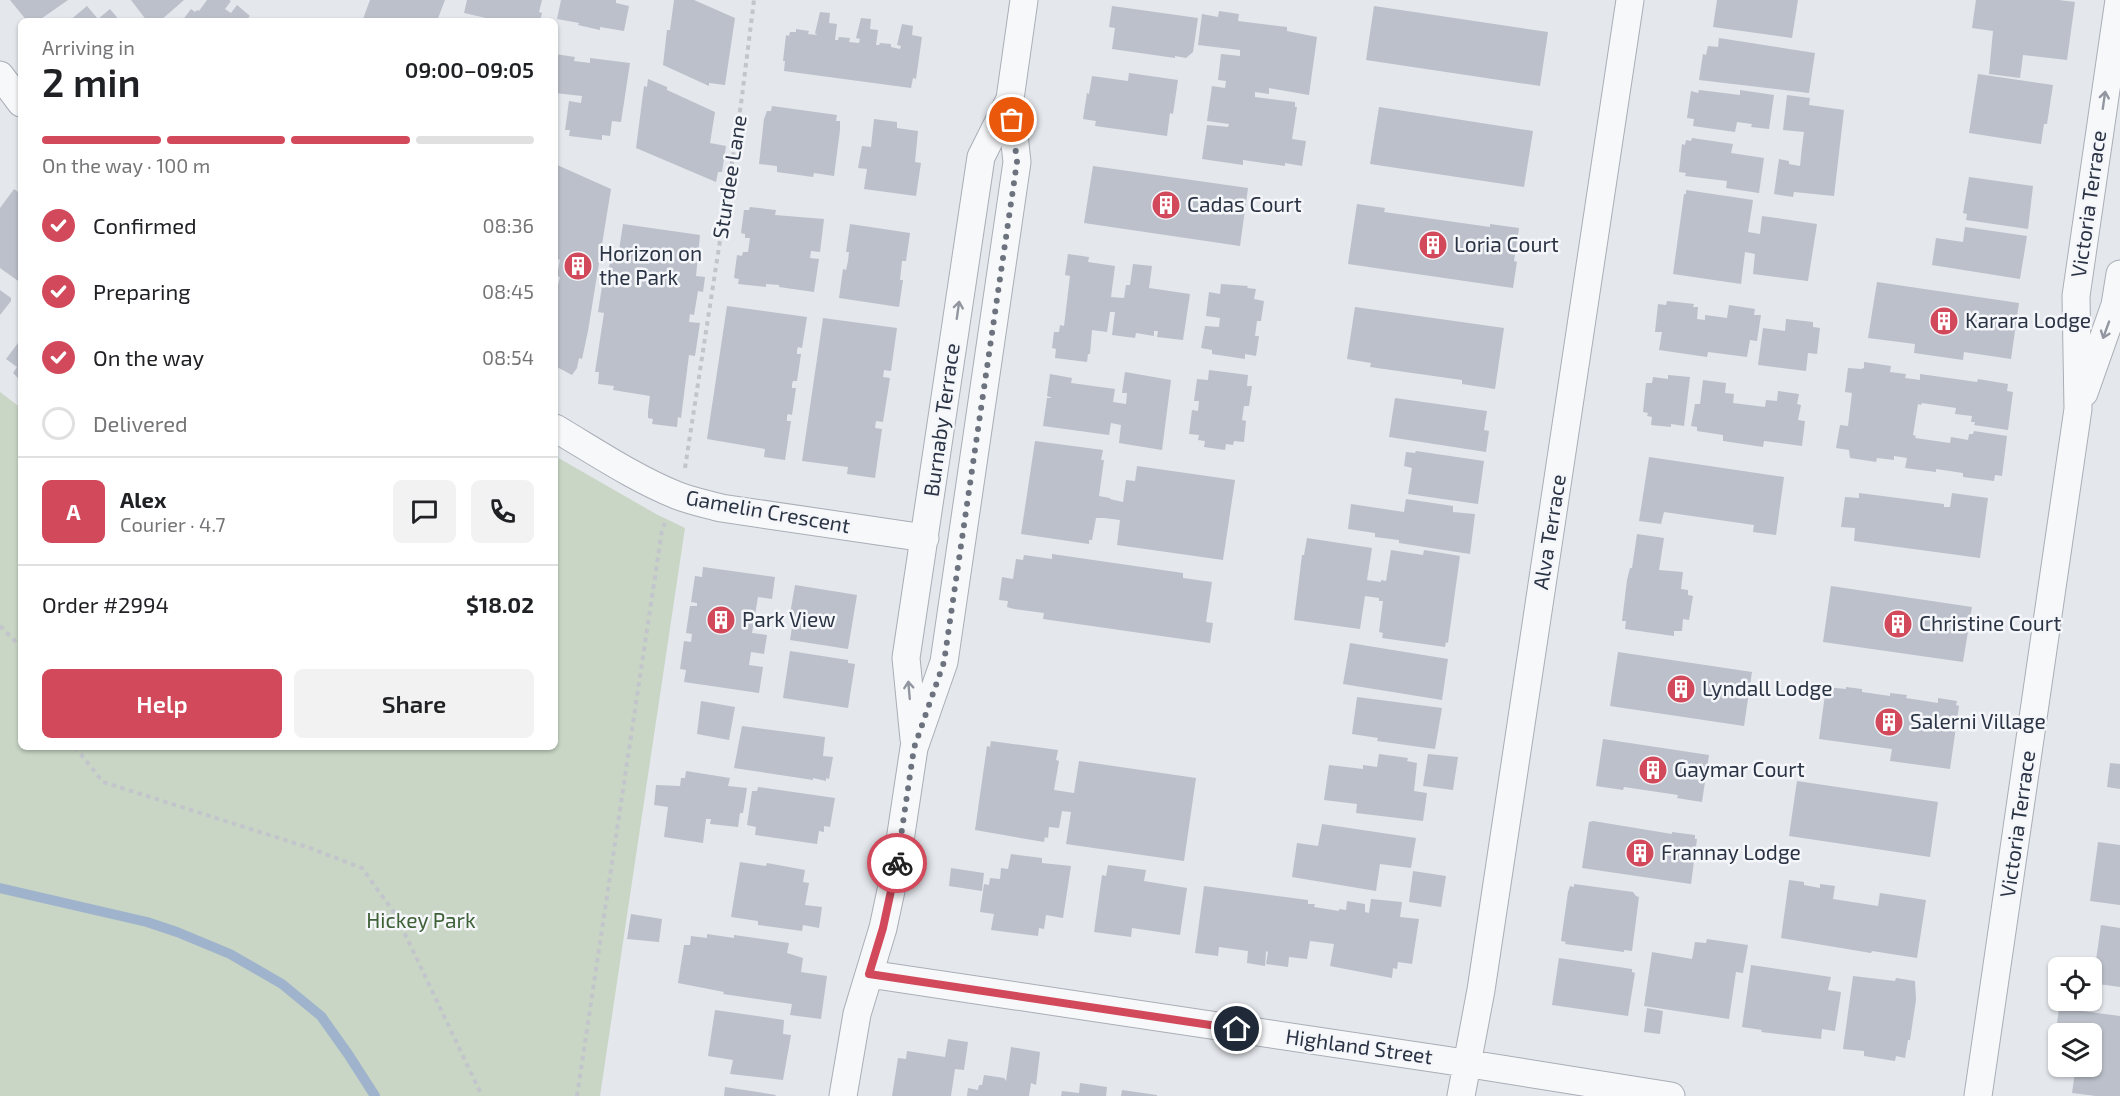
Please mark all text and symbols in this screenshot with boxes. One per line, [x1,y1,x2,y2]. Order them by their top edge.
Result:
text: Arriving in [42,35,135,59]
text: 09:00–09:05 [405,56,534,82]
text: 2 min [42,58,141,105]
one-way arrow [2099,91,2110,111]
pin [986,94,1037,145]
icon: bag [995,103,1028,136]
street label: Sturdee Lane [706,113,751,240]
street label: Victoria Terrace [2065,129,2110,279]
text: On the way · 100 m [42,153,210,177]
building icon: Cadas Court [1150,189,1182,221]
place label: Cadas Court [1187,191,1302,216]
icon: check [42,209,75,242]
text: Confirmed [93,212,197,238]
text: 08:36 [483,213,534,237]
building icon: Loria Court [1417,229,1449,261]
place label: Loria Court [1454,231,1559,256]
place label: Horizon on the Park [599,240,702,289]
building icon: Horizon on the Park [562,250,594,282]
icon: check [42,275,75,308]
text: Preparing [93,278,191,304]
text: 08:45 [482,279,534,303]
one-way arrow [953,300,964,320]
building icon: Karara Lodge [1928,305,1960,337]
place label: Karara Lodge [1965,307,2091,332]
one-way arrow [2100,320,2111,339]
icon: check [42,341,75,374]
street label: Burnaby Terrace [917,341,964,498]
text: On the way [93,344,204,370]
text: 08:54 [482,345,534,369]
text: Delivered [93,410,188,436]
street label: Alva Terrace [1527,472,1570,591]
button: chat [393,480,456,543]
button: phone [471,480,534,543]
street label: Gamelin Crescent [684,484,852,537]
text: Alex [120,486,166,512]
text: A [66,498,81,524]
text: Courier · 4.7 [120,512,226,536]
text: Order #2994 [42,591,169,617]
text: $18.02 [466,591,534,617]
building icon: Park View [705,604,737,636]
place label: Park View [742,606,836,631]
building icon: Christine Court [1882,608,1914,640]
place label: Christine Court [1919,610,2061,635]
button: Help [42,669,282,738]
button: Share [294,669,534,738]
building icon: Lyndall Lodge [1665,673,1697,705]
place label: Lyndall Lodge [1702,675,1832,700]
one-way arrow [903,680,914,700]
building icon: Salerni Village [1873,706,1905,738]
place label: Salerni Village [1910,708,2046,733]
street label: Victoria Terrace [1994,749,2039,899]
building icon: Gaymar Court [1637,754,1669,786]
place label: Gaymar Court [1674,756,1805,781]
courier [867,833,927,893]
building icon: Frannay Lodge [1624,837,1656,869]
place label: Frannay Lodge [1661,839,1801,864]
icon: bike [881,847,914,880]
park label: Hickey Park [366,907,476,932]
map controls [2048,957,2102,1077]
button: locate [2048,957,2102,1011]
pin [1211,1003,1262,1054]
icon: home [1220,1012,1253,1045]
street label: Highland Street [1284,1023,1434,1068]
button: layers [2048,1023,2102,1077]

